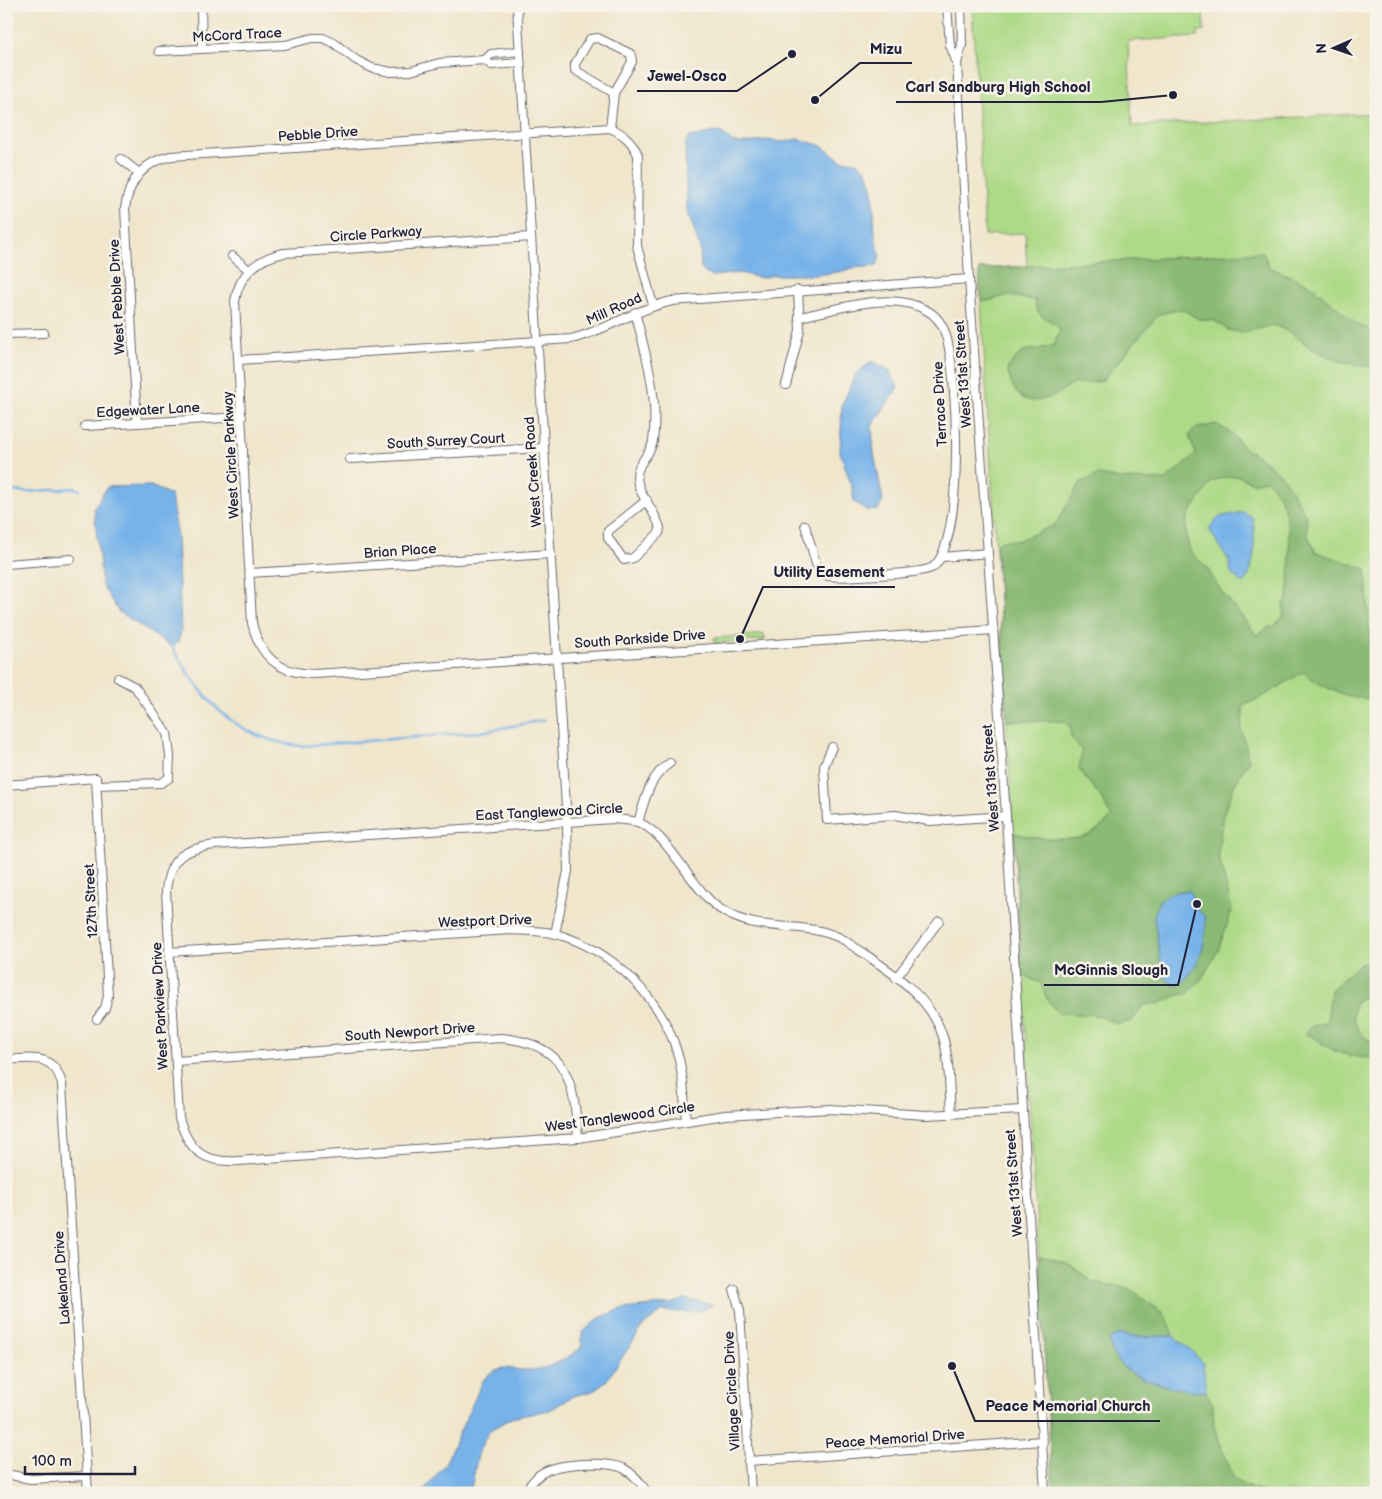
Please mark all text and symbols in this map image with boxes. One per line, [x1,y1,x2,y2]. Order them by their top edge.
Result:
north arrow [1310,22,1360,72]
street label: McCord Trace [192,24,282,46]
callout: Mizu [860,33,912,63]
text: Mizu [870,40,902,59]
text: N [1313,43,1330,54]
callout: Jewel-Osco [637,61,737,91]
text: Jewel-Osco [647,67,727,86]
callout: Carl Sandburg High School [896,72,1101,102]
text: Carl Sandburg High School [905,78,1091,97]
street label: Pebble Drive [277,123,359,145]
street label: Circle Parkway [329,222,423,246]
street label: West Pebble Drive [105,239,129,355]
street label: Mill Road [583,289,645,329]
street label: West 131st Street [951,319,975,428]
street label: Terrace Drive [929,361,951,447]
street label: West Circle Parkway [219,390,243,519]
street label: Edgewater Lane [96,399,200,421]
street label: West Creek Road [521,416,545,528]
street label: South Surrey Court [387,429,506,453]
street label: Brian Place [363,540,437,562]
callout: Utility Easement [763,557,895,587]
text: Utility Easement [773,563,885,582]
street label: South Parkside Drive [574,626,706,652]
street label: West 131st Street [979,723,1003,832]
street label: East Tanglewood Circle [475,800,623,824]
street label: 127th Street [81,863,101,939]
street label: Westport Drive [438,911,532,931]
street label: West Parkview Drive [148,942,172,1070]
callout: McGinnis Slough [1044,955,1178,985]
text: McGinnis Slough [1054,961,1168,980]
street label: South Newport Drive [344,1019,476,1045]
street label: West Tanglewood Circle [544,1098,696,1136]
street label: West 131st Street [1002,1128,1026,1237]
street label: Lakeland Drive [50,1230,74,1326]
street label: Village Circle Drive [720,1331,744,1451]
callout: Peace Memorial Church [975,1391,1160,1421]
text: Peace Memorial Church [985,1397,1151,1416]
street label: Peace Memorial Drive [825,1426,965,1452]
scale bar [25,1444,135,1476]
text: 100 m [32,1452,72,1471]

